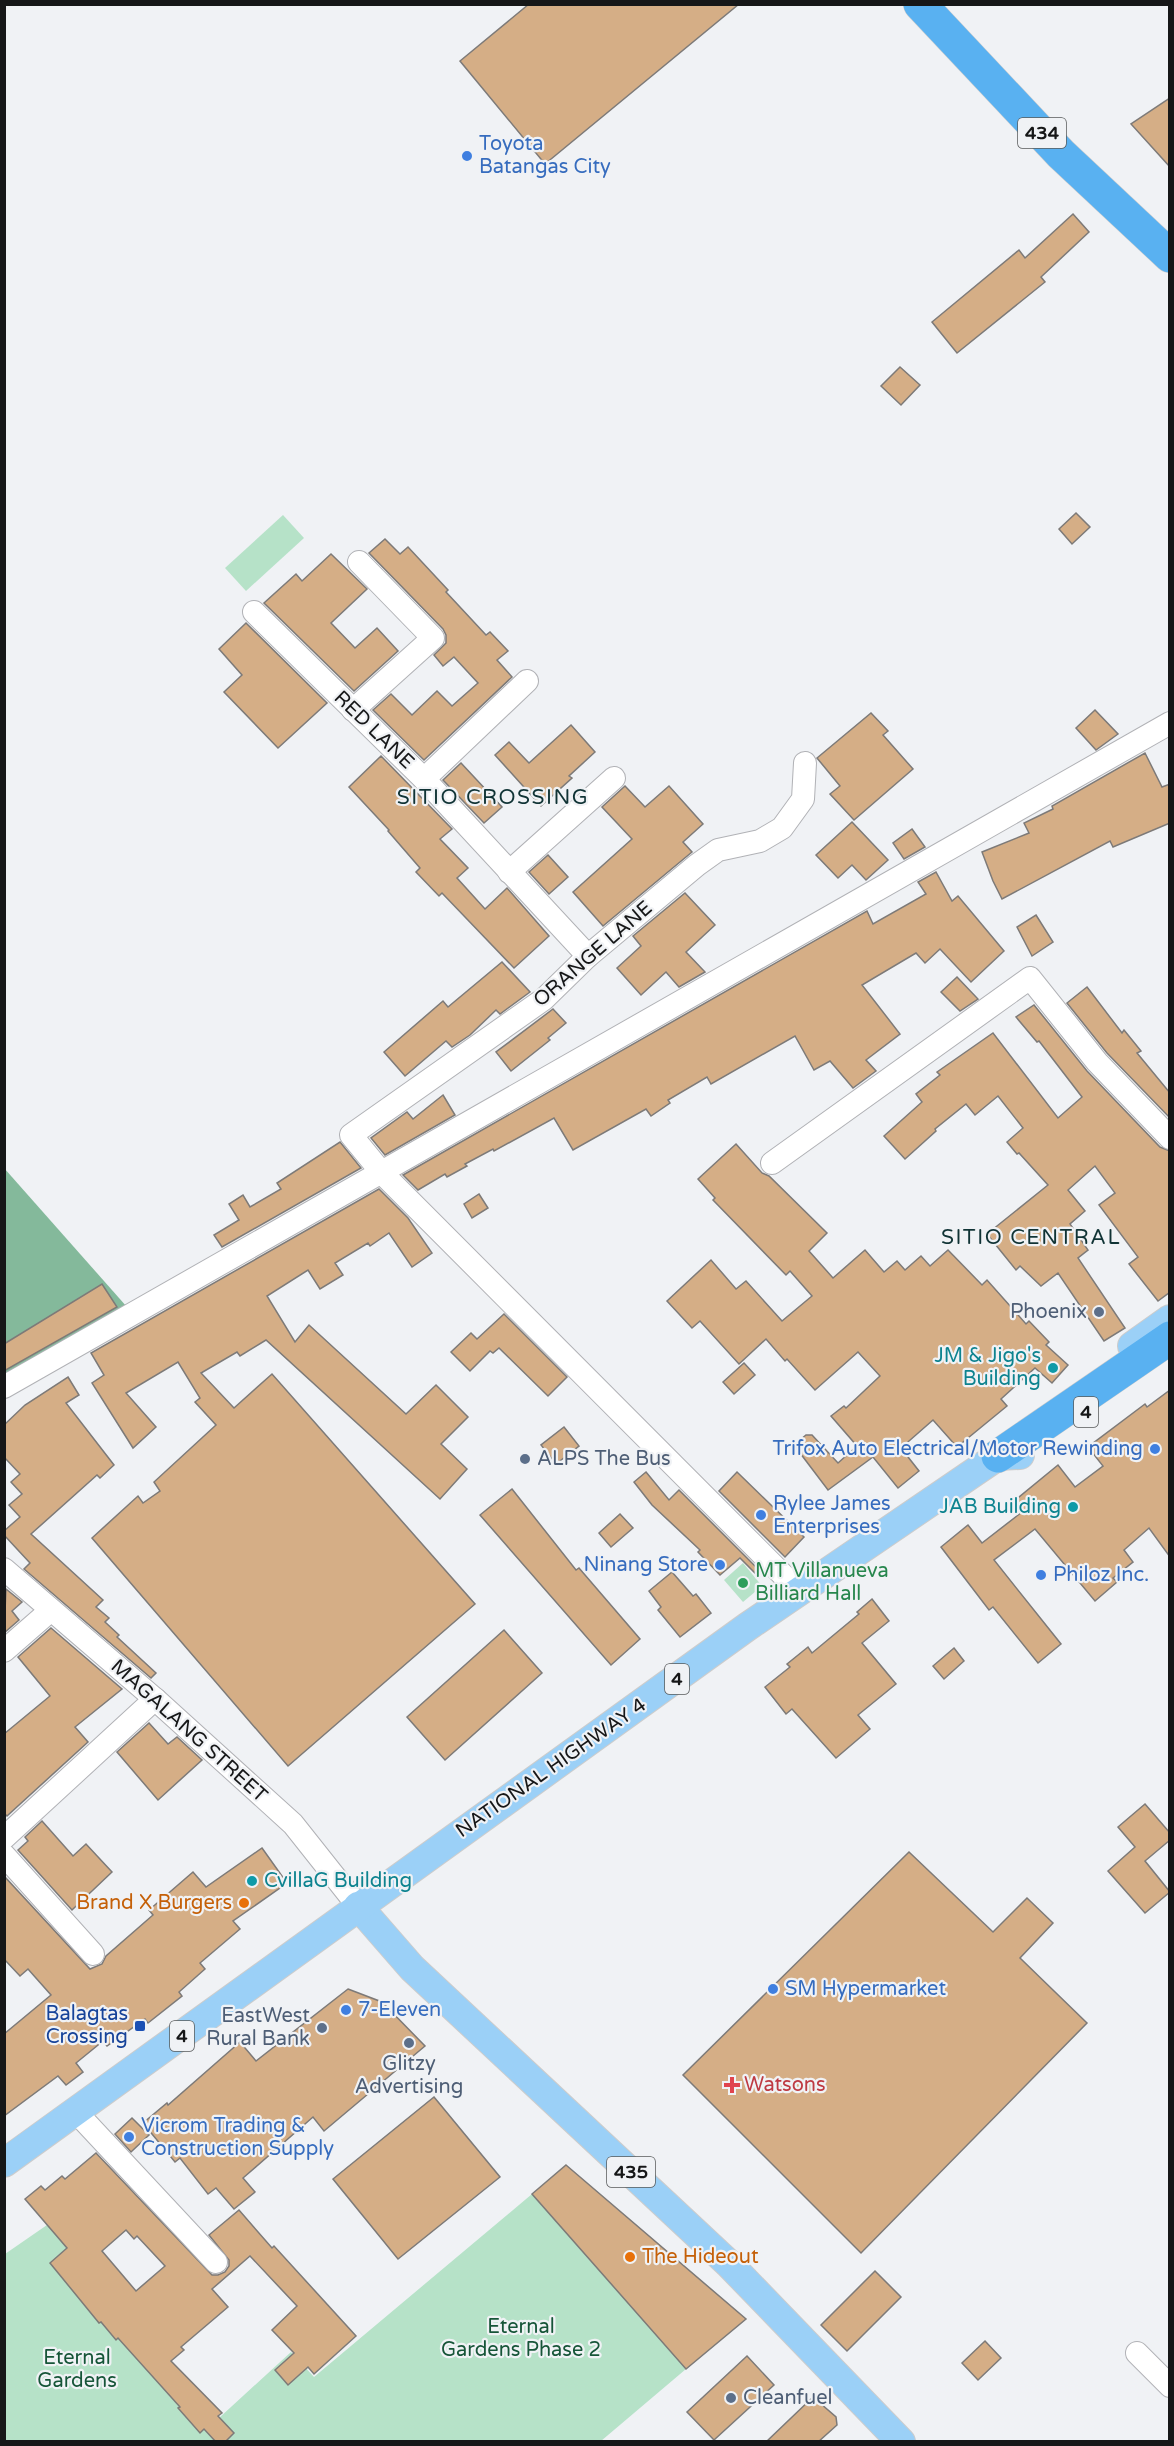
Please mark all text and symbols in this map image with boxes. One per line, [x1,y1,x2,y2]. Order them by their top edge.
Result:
road number: 434 [1018,118,1066,148]
place label: Toyota Batangas City [479,132,611,179]
marker: Toyota Batangas City [460,149,474,163]
street label: RED LANE [329,686,419,774]
district label: SITIO CROSSING [397,785,589,810]
street label: ORANGE LANE [529,896,657,1012]
district label: SITIO CENTRAL [941,1225,1121,1250]
place label: Phoenix [1010,1300,1087,1324]
marker: Phoenix [1092,1305,1106,1319]
place label: JM & Jigo's Building [934,1344,1041,1391]
marker: JM & Jigo's Building [1046,1361,1060,1375]
road number: 4 [1074,1397,1098,1427]
place label: Trifox Auto Electrical/Motor Rewinding [772,1437,1143,1461]
marker: Trifox Auto Electrical/Motor Rewinding [1148,1442,1162,1456]
place label: ALPS The Bus [537,1447,671,1471]
marker: ALPS The Bus [518,1452,532,1466]
place label: Rylee James Enterprises [773,1492,891,1539]
place label: JAB Building [939,1495,1061,1519]
marker: JAB Building [1066,1500,1080,1514]
marker: Rylee James Enterprises [754,1508,768,1522]
place label: Ninang Store [584,1553,708,1577]
marker: Ninang Store [713,1558,727,1572]
place label: MT Villanueva Billiard Hall [755,1559,889,1606]
place label: Philoz Inc. [1053,1563,1149,1587]
marker: Philoz Inc. [1034,1568,1048,1582]
marker: MT Villanueva Billiard Hall [736,1576,750,1590]
street label: MAGALANG STREET [106,1654,272,1808]
road number: 4 [665,1664,689,1694]
street label: NATIONAL HIGHWAY 4 [451,1693,651,1843]
place label: CvillaG Building [264,1869,412,1893]
marker: CvillaG Building [245,1874,259,1888]
place label: Brand X Burgers [76,1891,232,1915]
marker: Brand X Burgers [237,1896,251,1910]
place label: SM Hypermarket [785,1977,946,2001]
marker: SM Hypermarket [766,1982,780,1996]
place label: 7-Eleven [358,1998,441,2022]
place label: Balagtas Crossing [46,2002,128,2049]
marker: 7-Eleven [339,2003,353,2017]
place label: EastWest Rural Bank [206,2004,310,2051]
marker: Balagtas Crossing [133,2019,147,2033]
road number: 4 [170,2021,194,2051]
marker: EastWest Rural Bank [315,2021,329,2035]
marker: Glitzy Advertising [402,2036,416,2050]
place label: Glitzy Advertising [355,2052,463,2099]
place label: Watsons [744,2073,826,2097]
marker: Watsons [725,2078,739,2092]
place label: Vicrom Trading & Construction Supply [141,2114,334,2161]
marker: Vicrom Trading & Construction Supply [122,2130,136,2144]
road number: 435 [607,2157,655,2187]
place label: The Hideout [642,2245,759,2269]
marker: The Hideout [623,2250,637,2264]
park label: Eternal Gardens Phase 2 [441,2315,601,2362]
park label: Eternal Gardens [37,2346,117,2393]
place label: Cleanfuel [743,2386,832,2410]
marker: Cleanfuel [724,2391,738,2405]

